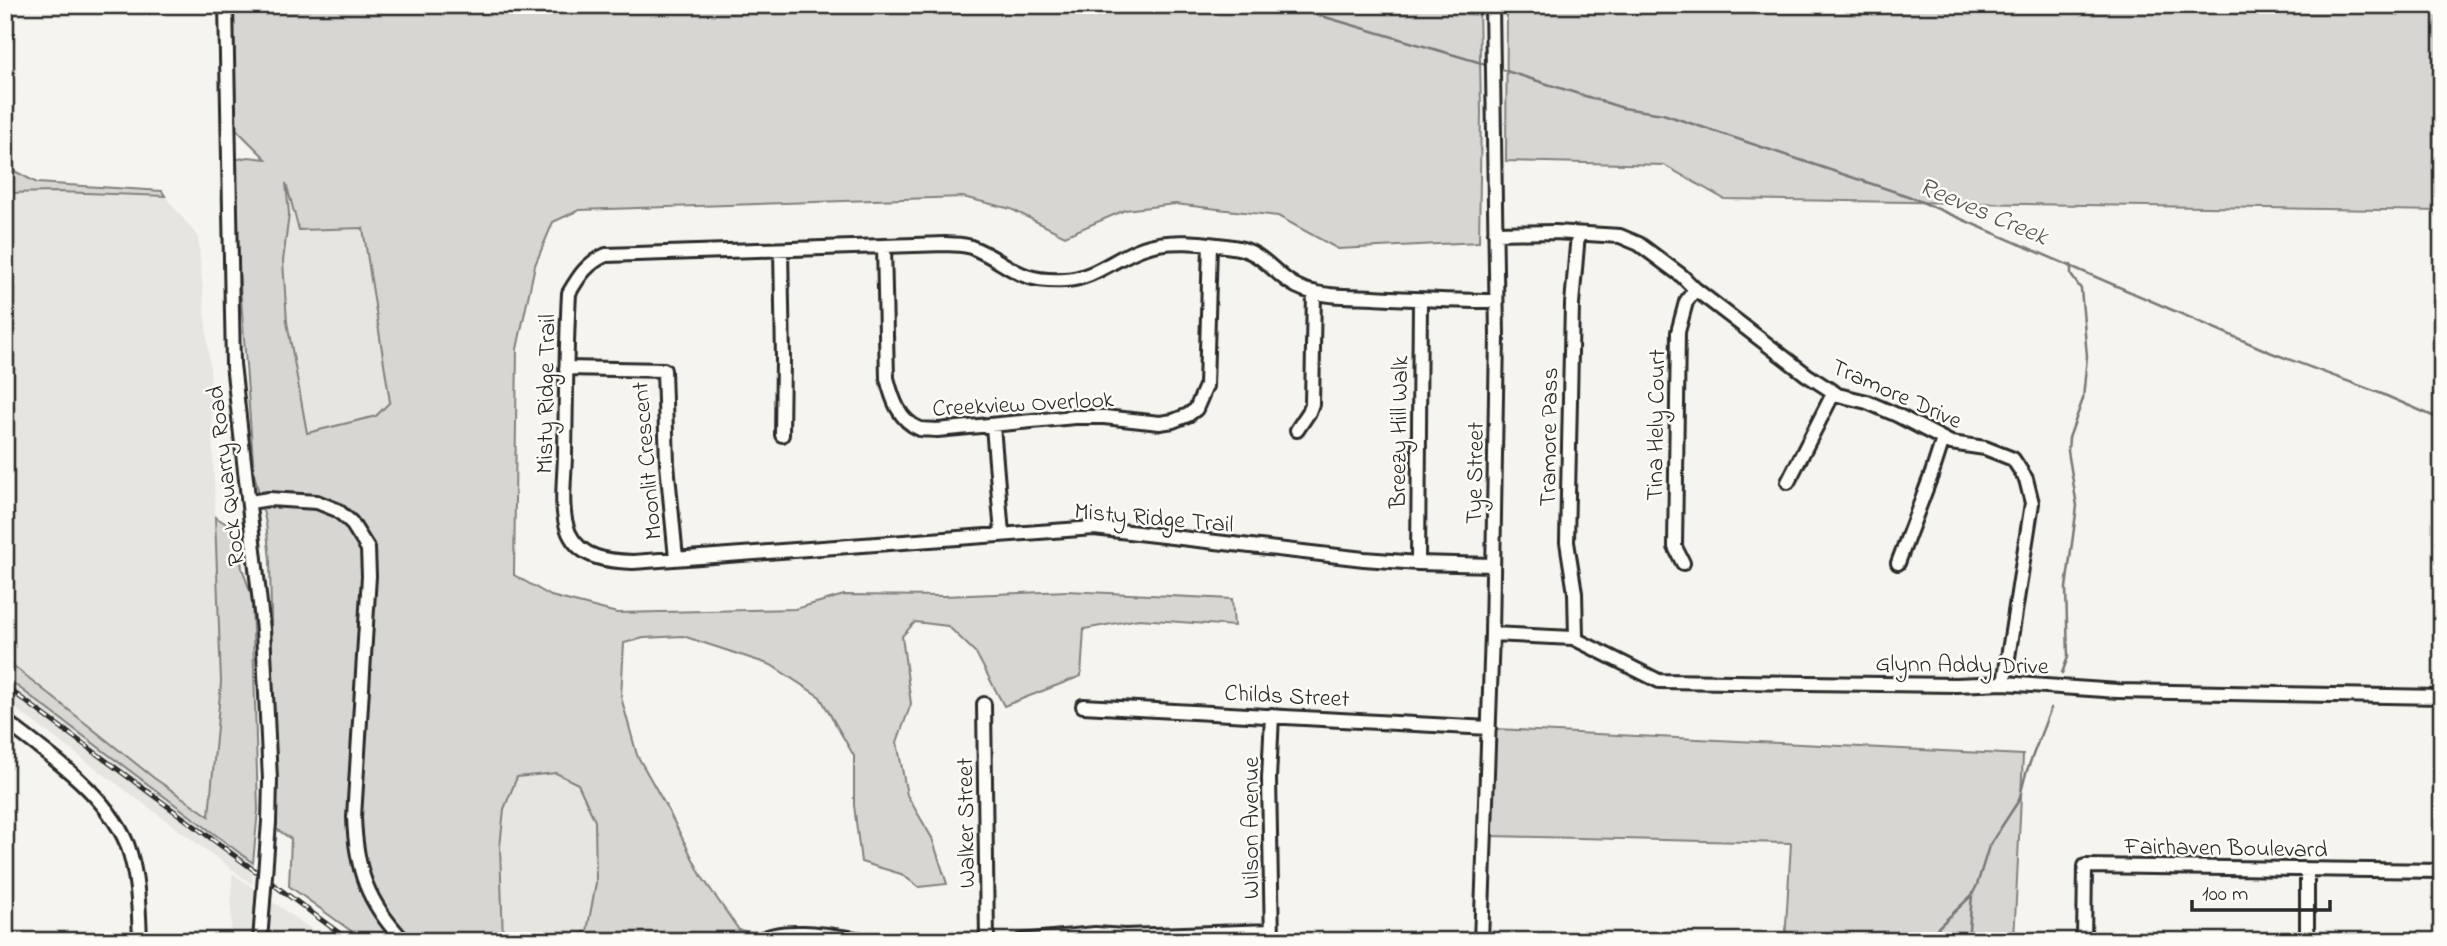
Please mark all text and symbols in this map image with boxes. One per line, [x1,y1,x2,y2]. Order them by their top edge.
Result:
water label: Reeves Creek [1912,169,2055,258]
street label: Misty Ridge Trail [529,314,567,474]
street label: Tina Hely Court [1639,349,1677,501]
street label: Tramore Drive [1825,351,1967,440]
street label: Breezy Hill Walk [1382,355,1420,510]
street label: Tramore Pass [1532,367,1569,507]
street label: Moonlit Crescent [624,380,673,541]
street label: Rock Quarry Road [199,383,257,568]
street label: Creekview Overlook [932,383,1115,428]
street label: Tye Street [1458,422,1496,525]
street label: Misty Ridge Trail [1073,495,1235,545]
street label: Glynn Addy Drive [1875,647,2049,687]
street label: Childs Street [1223,677,1350,718]
street label: Walker Street [949,757,986,889]
street label: Wilson Avenue [1235,757,1270,899]
street label: Fairhaven Boulevard [2123,830,2328,869]
scale bar [2192,869,2330,913]
text: 100 m [2202,880,2248,910]

